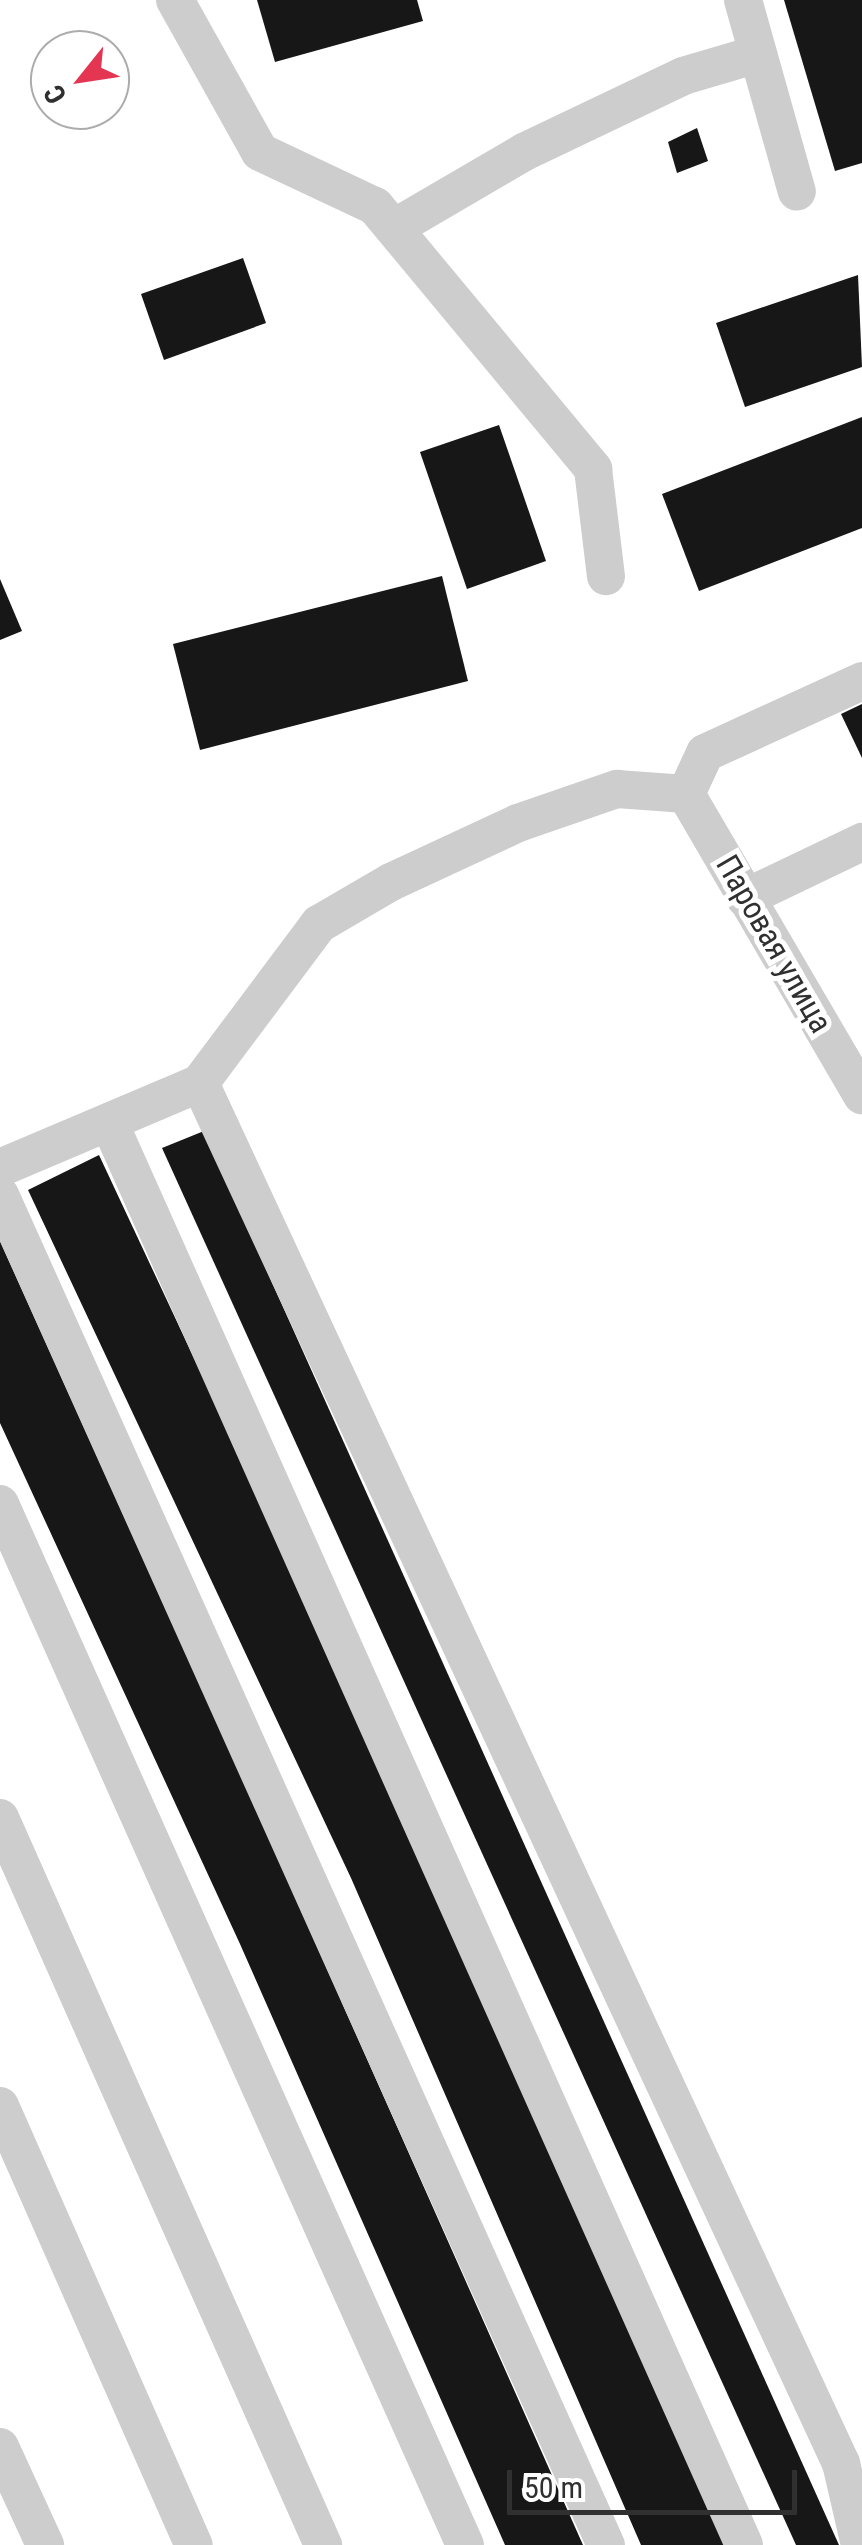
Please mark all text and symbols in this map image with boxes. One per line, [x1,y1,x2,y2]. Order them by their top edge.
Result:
north arrow [30,30,130,130]
text: С [37,79,74,109]
street label: Паровая улица [708,848,840,1040]
scale bar [512,2450,802,2512]
text: 50 m [524,2470,583,2505]

